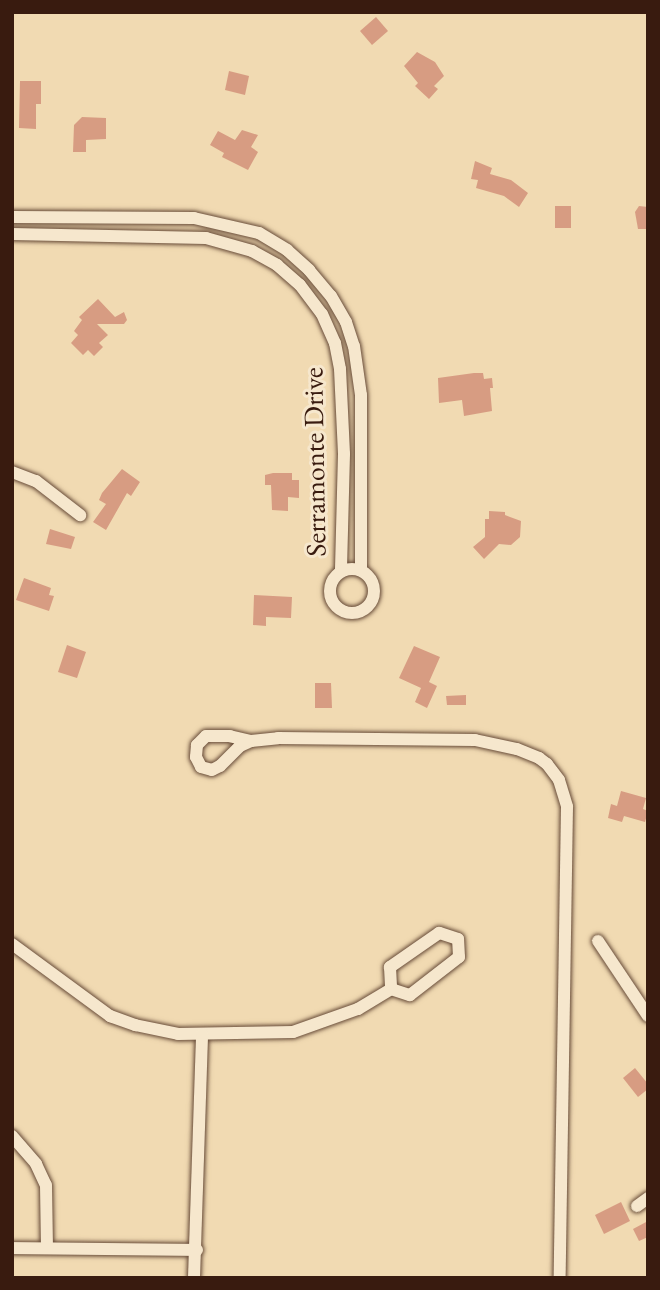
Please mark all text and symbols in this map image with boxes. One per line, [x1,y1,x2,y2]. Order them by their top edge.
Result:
street label: Serramonte Drive [296,367,332,557]

